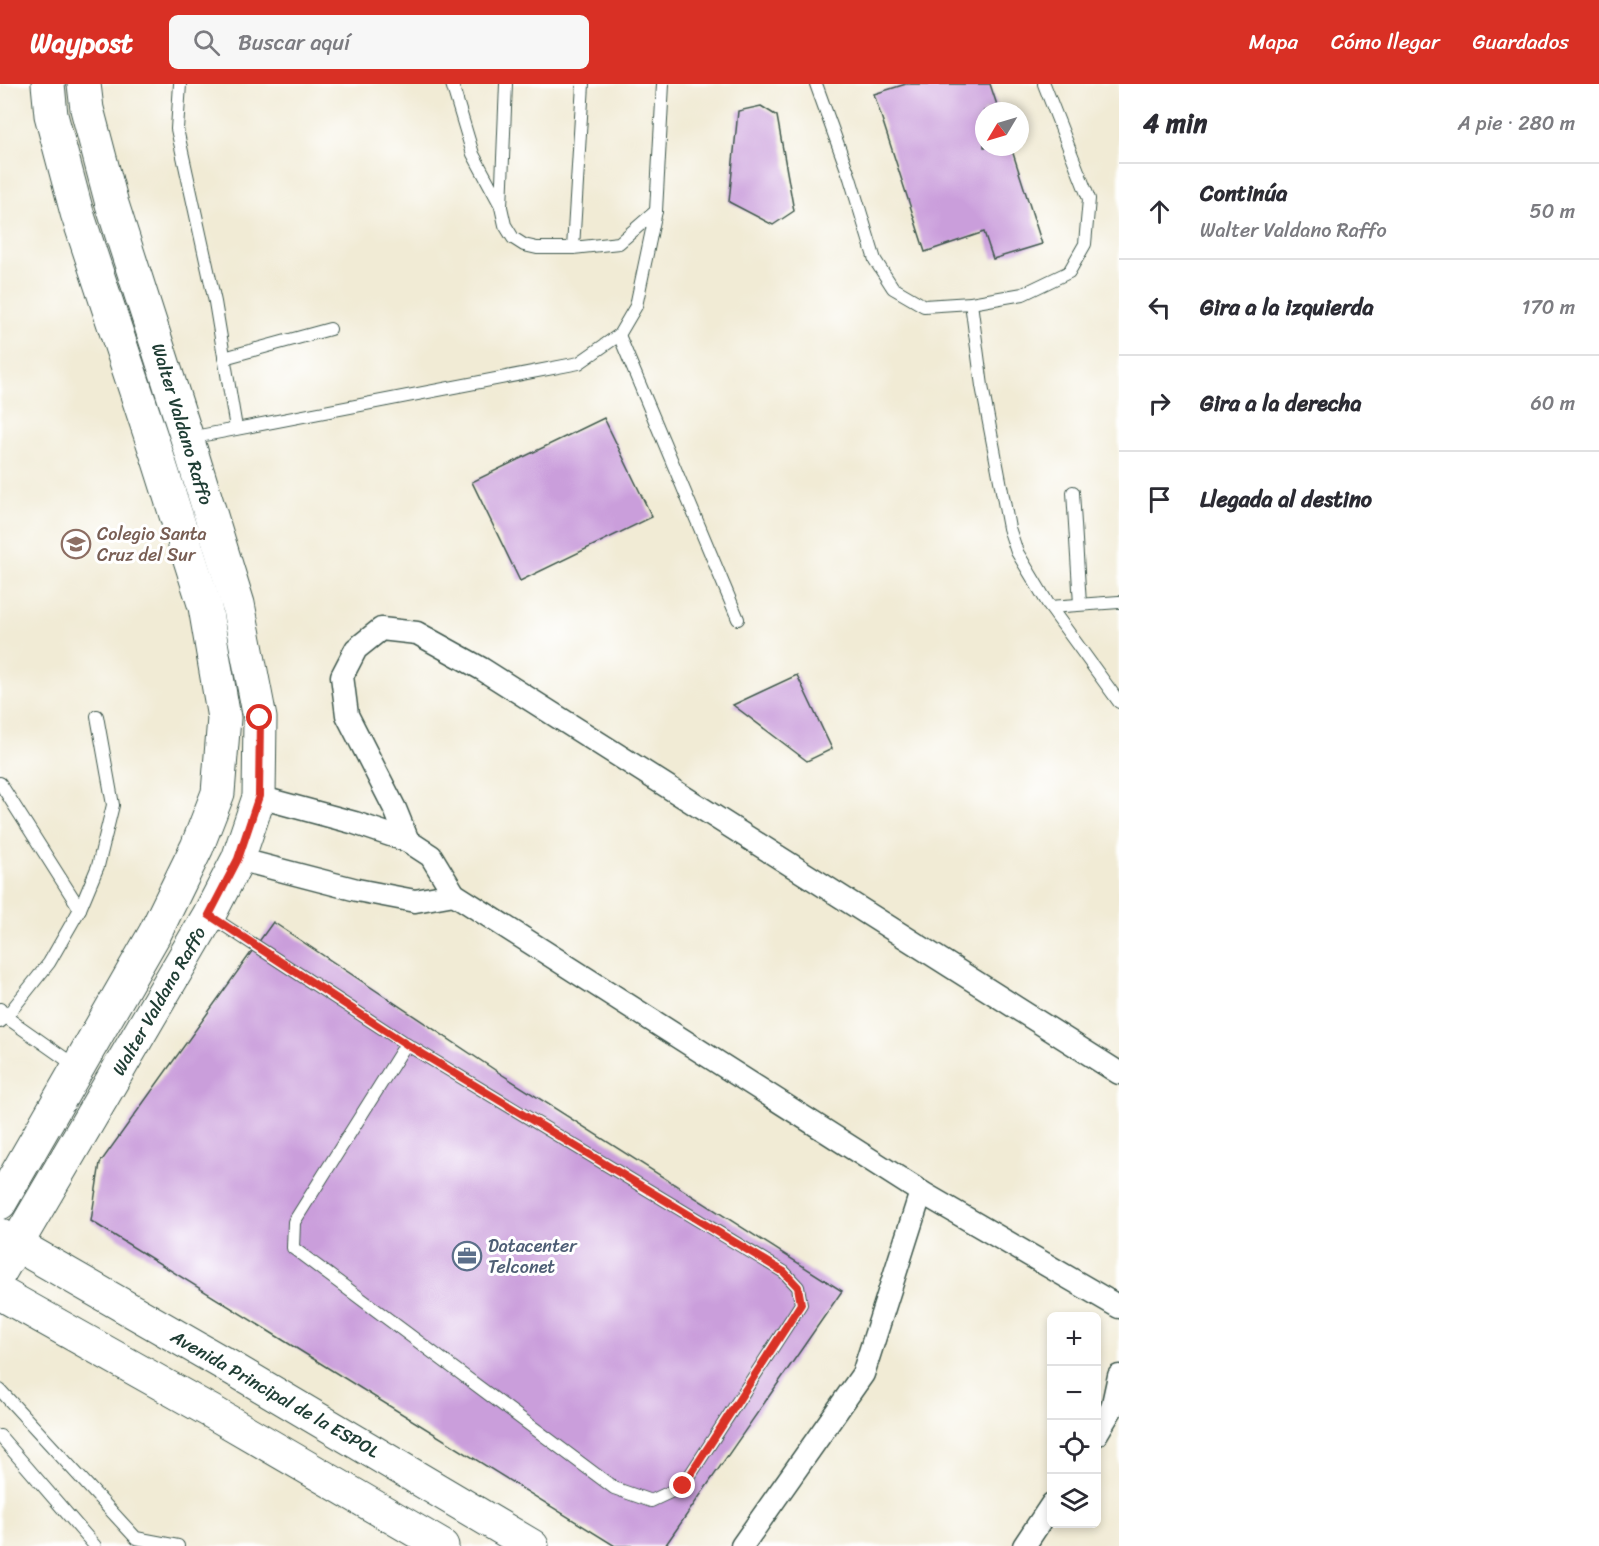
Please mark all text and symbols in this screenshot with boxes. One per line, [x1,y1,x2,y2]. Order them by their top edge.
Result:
search box [169,15,589,69]
text: Waypost [30,18,133,67]
text: Buscar aquí [238,23,350,62]
text: Mapa [1249,23,1298,61]
text: Cómo llegar [1331,23,1440,61]
text: Guardados [1473,23,1569,61]
icon: search [190,26,223,59]
text: 4 min [1143,100,1207,146]
north arrow [975,102,1029,156]
text: A pie · 280 m [1458,106,1575,141]
text: Continúa [1200,174,1287,213]
text: 50 m [1530,194,1575,229]
icon: ahead [1143,195,1176,228]
text: Walter Valdano Raffo [1200,213,1387,248]
text: Gira a la izquierda [1200,288,1373,327]
text: 170 m [1522,290,1575,325]
icon: left [1143,291,1176,324]
street label: Walter Valdano Raffo [142,339,222,509]
text: Gira a la derecha [1200,384,1361,423]
text: 60 m [1530,386,1575,421]
icon: right [1143,387,1176,420]
text: Llegada al destino [1200,480,1372,519]
icon: arrive [1143,483,1176,516]
place label: Colegio Santa Cruz del Sur [97,518,207,571]
school or university icon: Colegio Santa Cruz del Sur [60,528,92,560]
route start [246,704,272,730]
street label: Walter Valdano Raffo [103,920,215,1082]
place label: Datacenter Telconet [488,1230,578,1283]
office icon: Datacenter Telconet [451,1240,483,1272]
map controls [1047,1312,1101,1528]
button: + [1047,1312,1101,1366]
street label: Avenida Principal de la ESPOL [164,1320,386,1467]
button: − [1047,1366,1101,1420]
button: locate [1047,1420,1101,1474]
route end [669,1472,695,1498]
button: layers [1047,1474,1101,1528]

